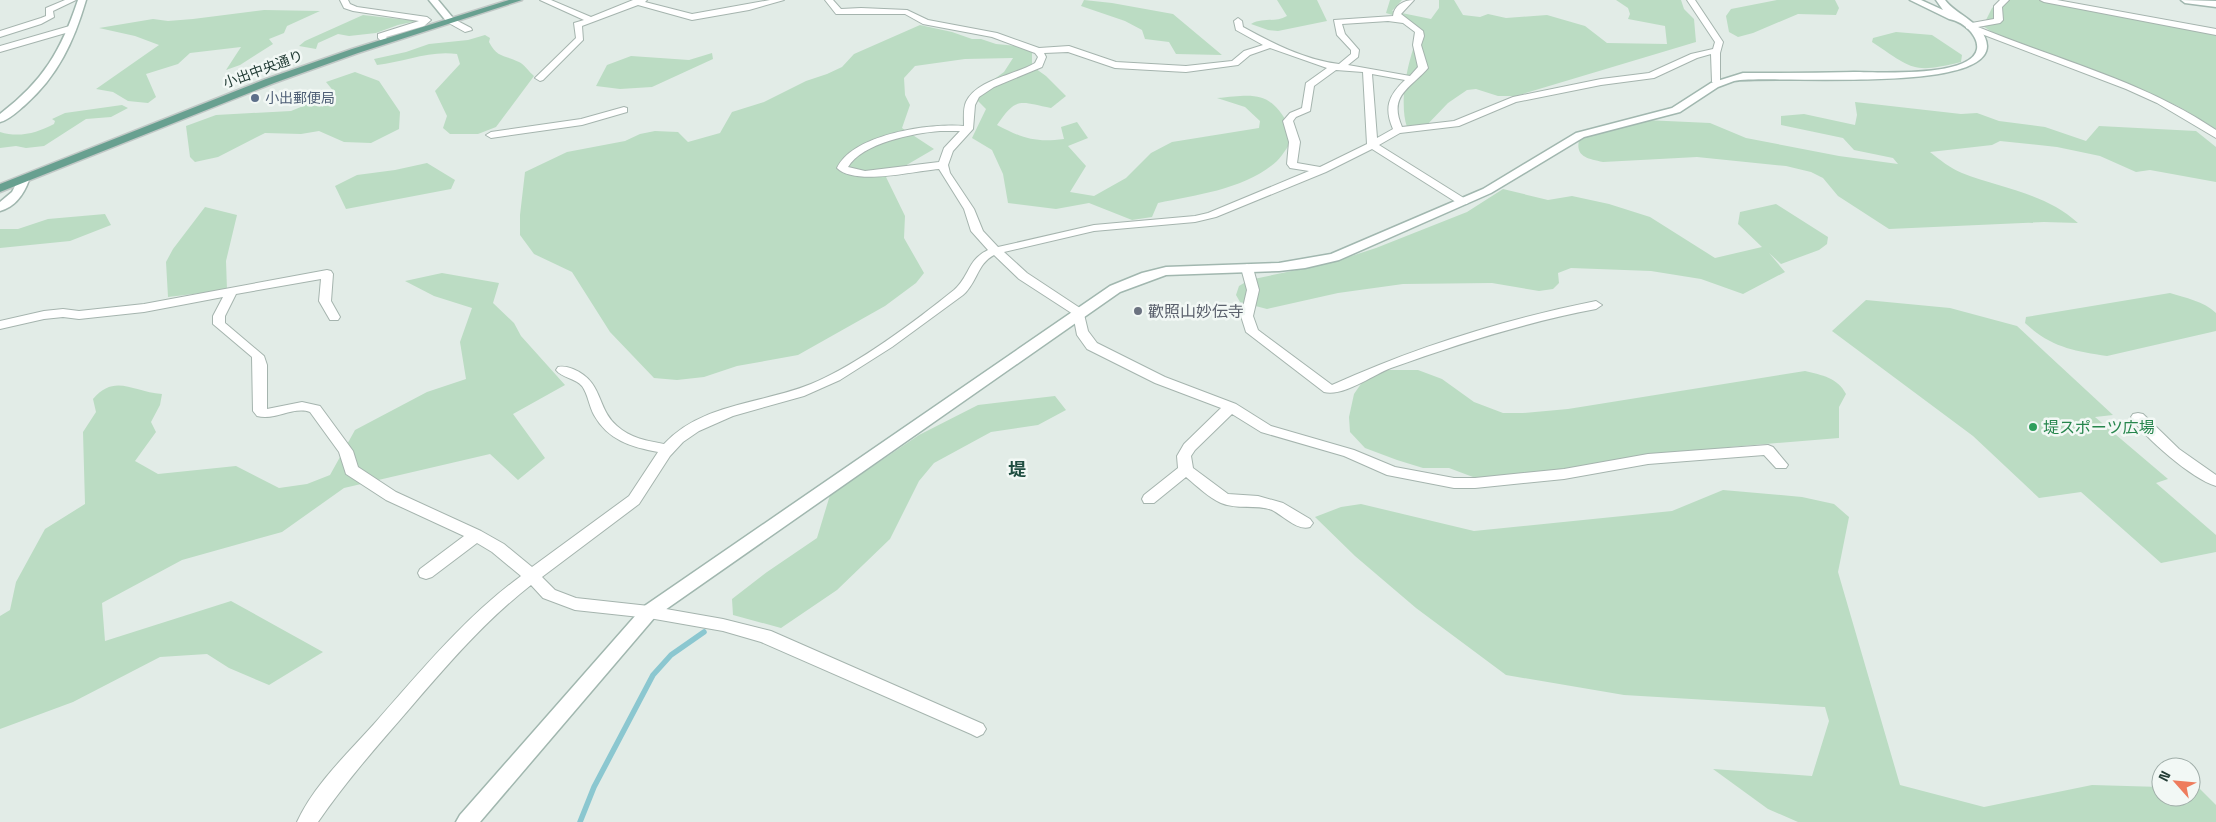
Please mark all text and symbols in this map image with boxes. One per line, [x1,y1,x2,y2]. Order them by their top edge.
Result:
street label: 小出中央通り [220,46,306,92]
place label: 小出郵便局 [265,89,335,107]
marker: 小出郵便局 [249,92,261,104]
place label: 歡照山妙伝寺 [1148,301,1244,322]
marker: 歡照山妙伝寺 [1132,305,1144,317]
place label: 堤スポーツ広場 [2043,417,2155,438]
marker: 堤スポーツ広場 [2027,421,2039,433]
district label: 堤 [1008,458,1026,481]
north arrow [2151,757,2201,807]
text: N [2154,768,2175,784]

